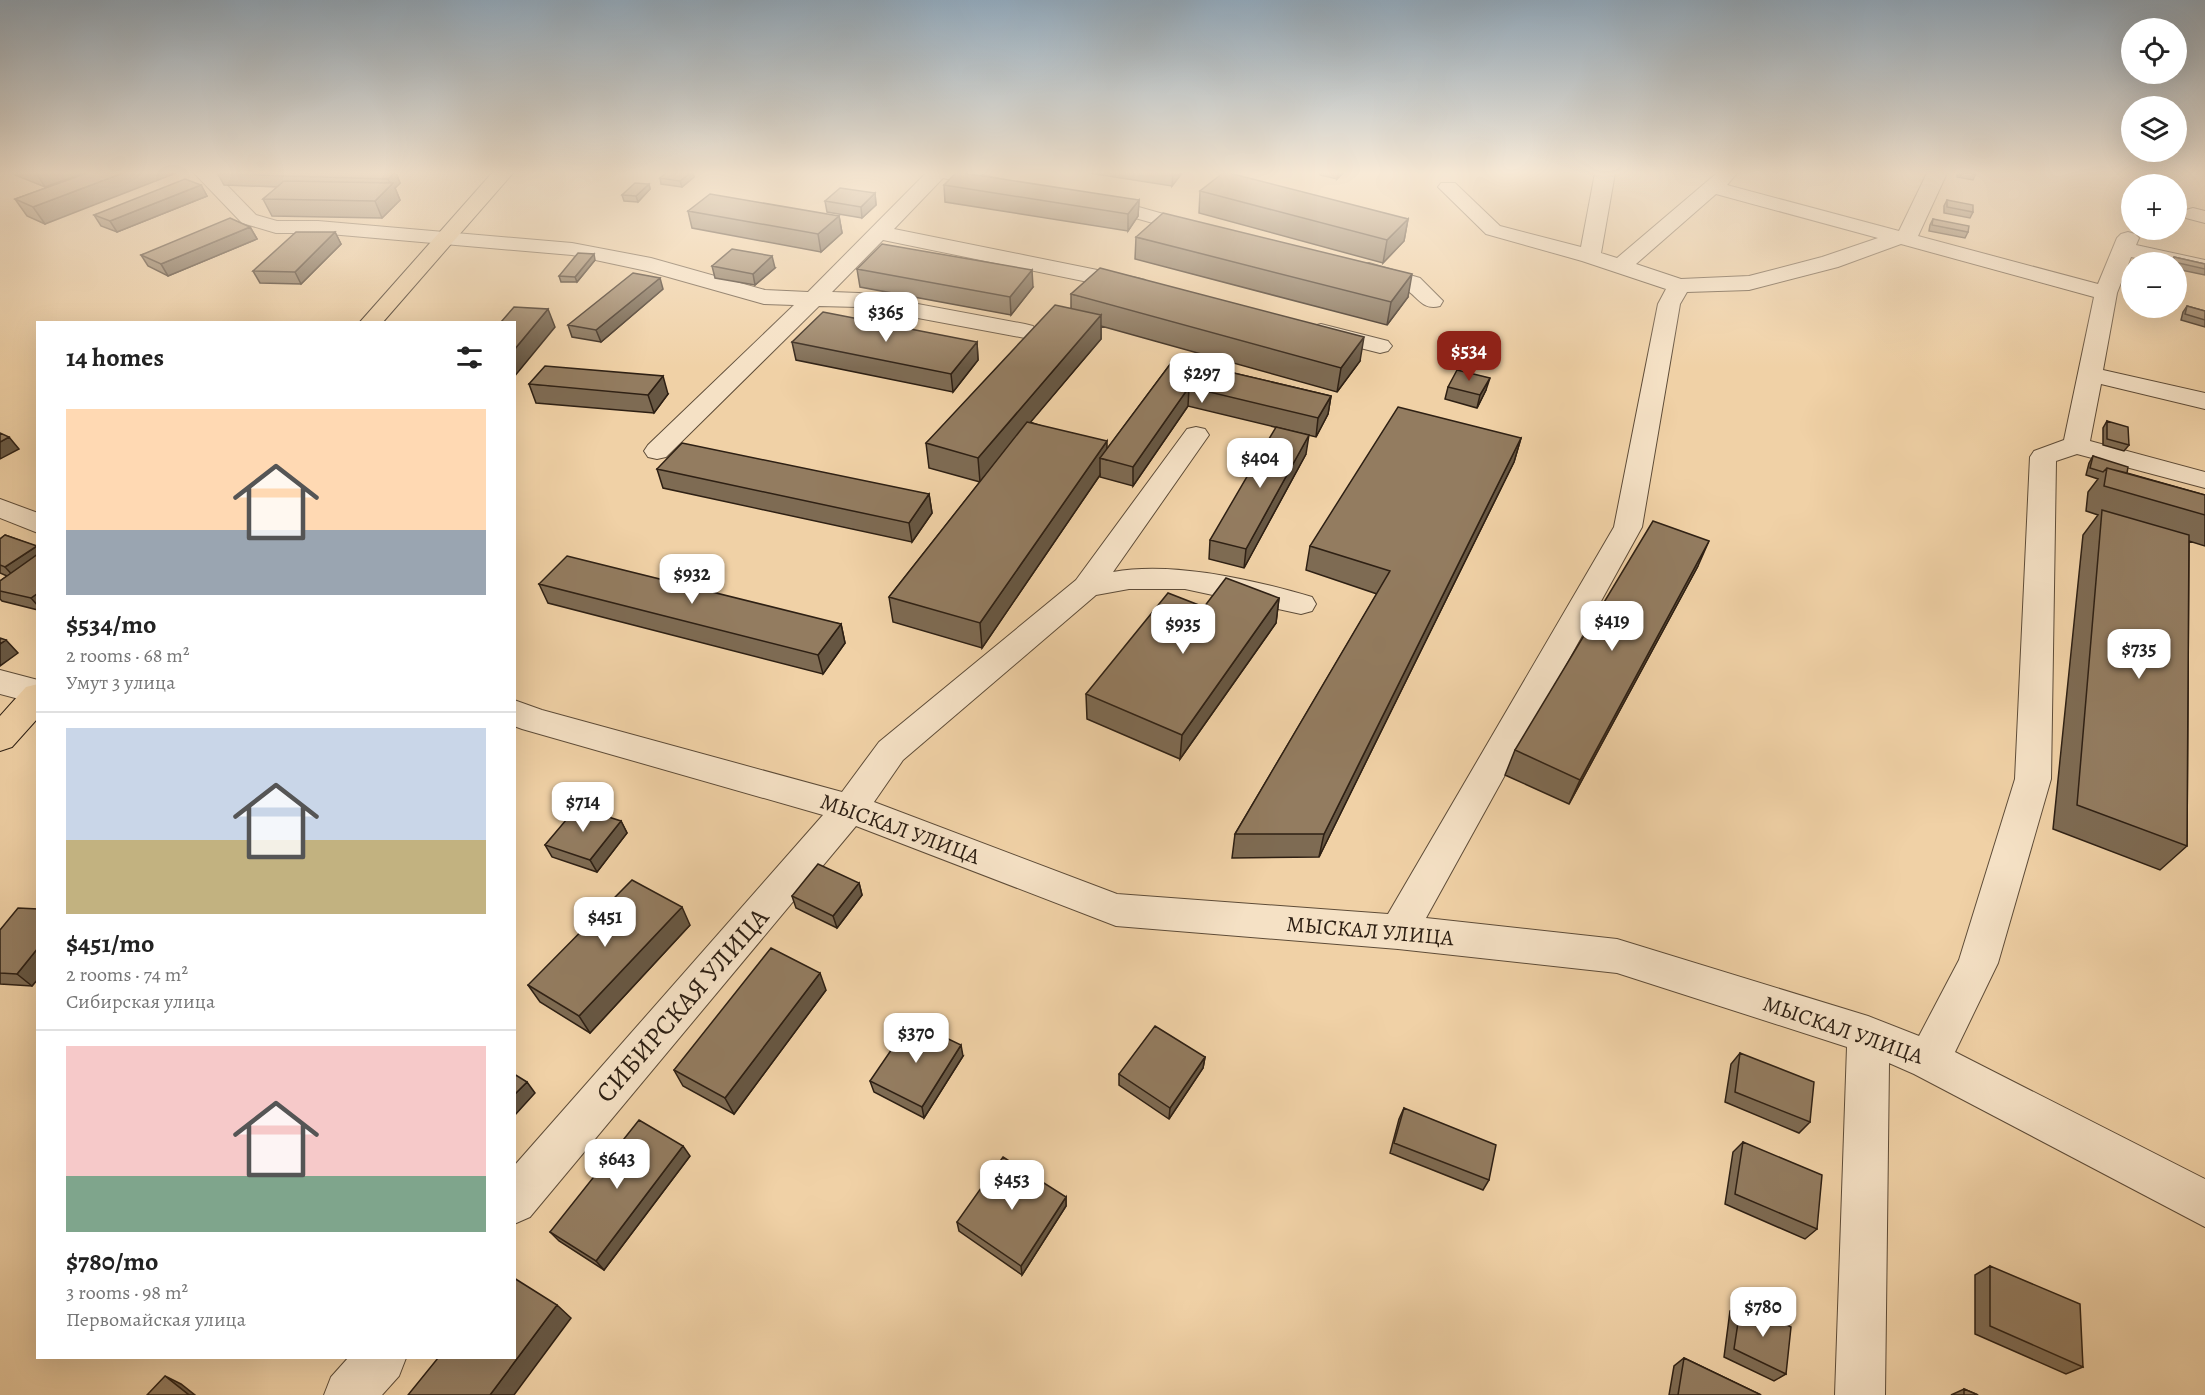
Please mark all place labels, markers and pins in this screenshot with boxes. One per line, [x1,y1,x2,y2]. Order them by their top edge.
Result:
pin: $365 [850,292,922,343]
pin: $534 [1433,331,1505,382]
pin: $297 [1166,353,1238,404]
pin: $404 [1224,438,1296,489]
pin: $932 [656,554,728,605]
pin: $419 [1576,601,1648,652]
pin: $935 [1147,604,1219,655]
pin: $735 [2103,629,2175,680]
pin: $714 [547,782,619,833]
pin: $451 [569,897,641,948]
pin: $370 [880,1013,952,1064]
pin: $643 [581,1139,653,1190]
pin: $453 [976,1160,1048,1211]
pin: $780 [1727,1287,1799,1338]

